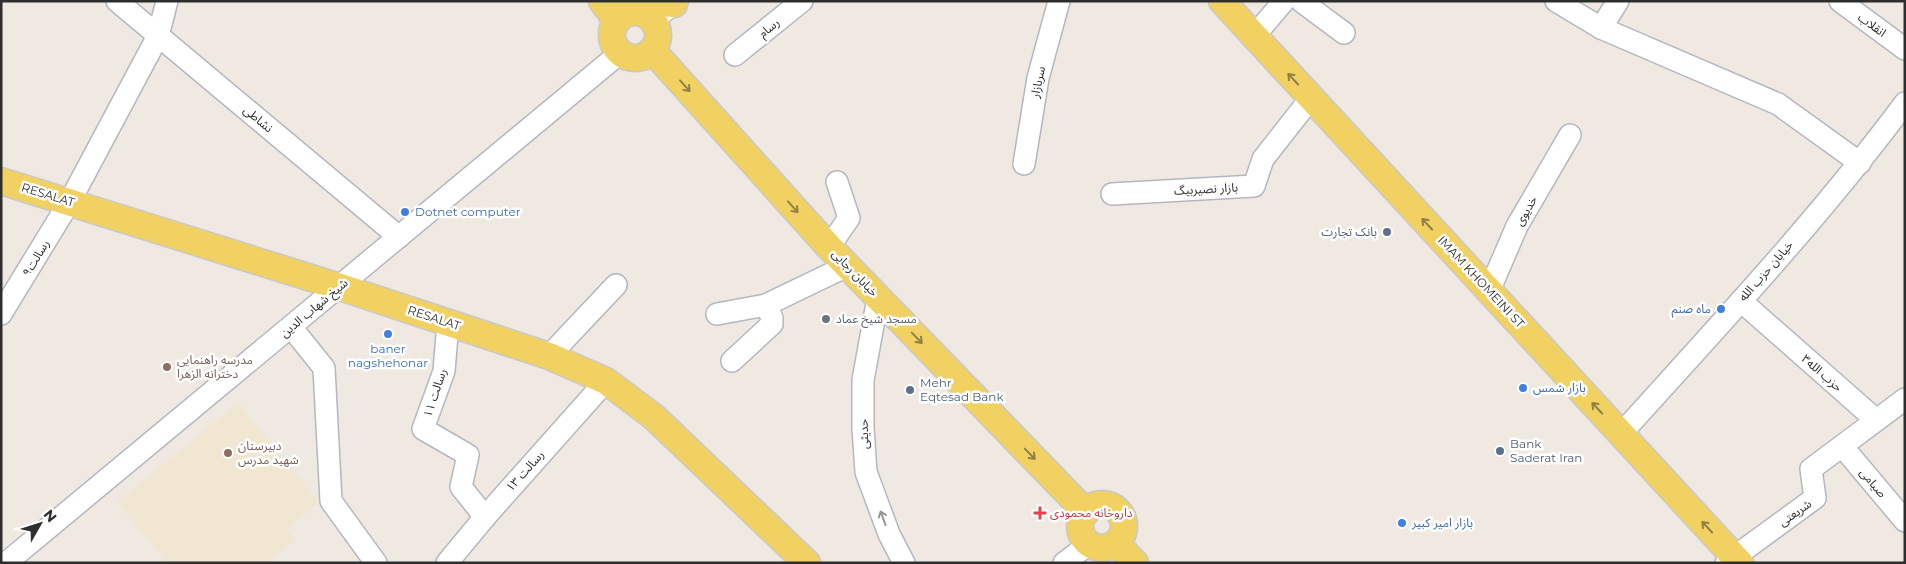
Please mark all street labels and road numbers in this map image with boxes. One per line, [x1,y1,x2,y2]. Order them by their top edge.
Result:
street label: انقلاب [1855,9,1889,40]
street label: رسام [755,15,784,42]
street label: سربازار [1027,65,1048,100]
street label: نشاطی [241,102,276,135]
street label: RESALAT [20,179,77,210]
street label: بازار نصیربیگ [1174,179,1238,198]
street label: خدیوی [1511,193,1540,228]
street label: IMAM KHOMEINI ST [1435,233,1528,331]
street label: رسالت۹ [19,237,52,279]
street label: خیابان حزب الله [1735,237,1796,304]
street label: خیابان رجایی [829,246,882,299]
street label: شیخ شهاب الدین [277,275,352,342]
street label: RESALAT [406,302,463,333]
street label: حزب الله۳ [1799,351,1846,395]
street label: رسالت ۱۱ [420,367,449,419]
street label: حدیثی [855,419,872,449]
street label: رسالت ۱۳ [502,447,547,494]
street label: صیامی [1857,465,1890,501]
street label: شریعتی [1775,496,1814,529]

